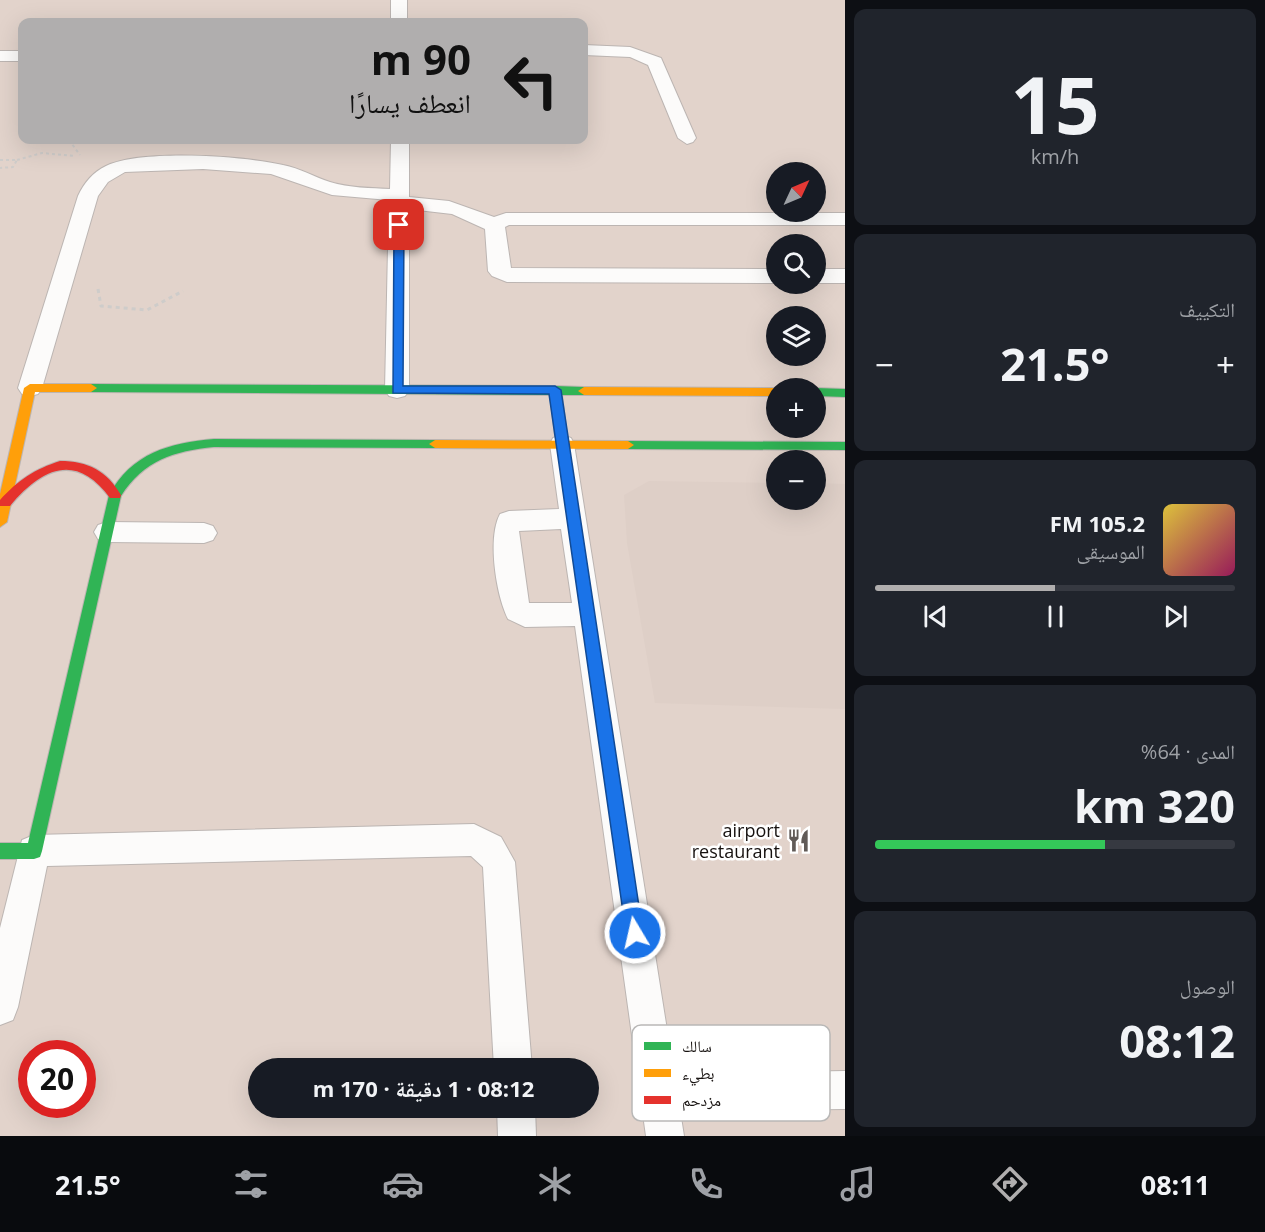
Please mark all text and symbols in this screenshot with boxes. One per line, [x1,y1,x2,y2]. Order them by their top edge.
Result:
text: 90 m [371,30,471,87]
icon: left [492,42,570,120]
text: 15 [1010,51,1100,157]
text: انعطف يسارًا [349,84,471,121]
text: km/h [1031,143,1079,170]
north arrow [766,162,826,222]
map controls [766,162,826,510]
pin [373,199,424,250]
icon: arrive [382,208,415,241]
button: search [766,234,826,294]
text: التكييف [1179,296,1235,323]
button: layers [766,306,826,366]
text: 21.5° [1000,333,1110,394]
text: − [875,342,894,387]
text: + [1216,342,1235,387]
button: + [766,378,826,438]
button: − [766,450,826,510]
text: 105.2 FM [1050,508,1145,538]
text: الموسيقى [1077,538,1145,565]
icon: previous [919,600,952,633]
icon: pause [1039,600,1072,633]
icon: next [1159,600,1192,633]
text: المدى · 64% [1141,738,1235,765]
text: 320 km [1074,775,1235,836]
place label: airport restaurant [692,818,780,863]
restaurant icon: airport restaurant [785,827,811,853]
position arrow [603,901,667,965]
text: الوصول [1180,973,1235,1000]
text: 08:12 [1119,1010,1235,1071]
legend [632,1025,830,1121]
text: سالك [682,1035,712,1057]
speed limit sign: 20 [18,1040,96,1118]
text: بطيء [682,1062,714,1086]
text: 08:12 · 1 دقيقة · 170 m [313,1073,534,1103]
text: مزدحم [682,1089,721,1111]
icon: filters [230,1163,272,1205]
icon: car [382,1163,424,1205]
icon: climate [534,1163,576,1205]
icon: phone [685,1163,727,1205]
icon: music [837,1163,879,1205]
icon: directions [989,1163,1031,1205]
text: 21.5° [55,1166,121,1203]
text: 08:11 [1141,1166,1210,1203]

